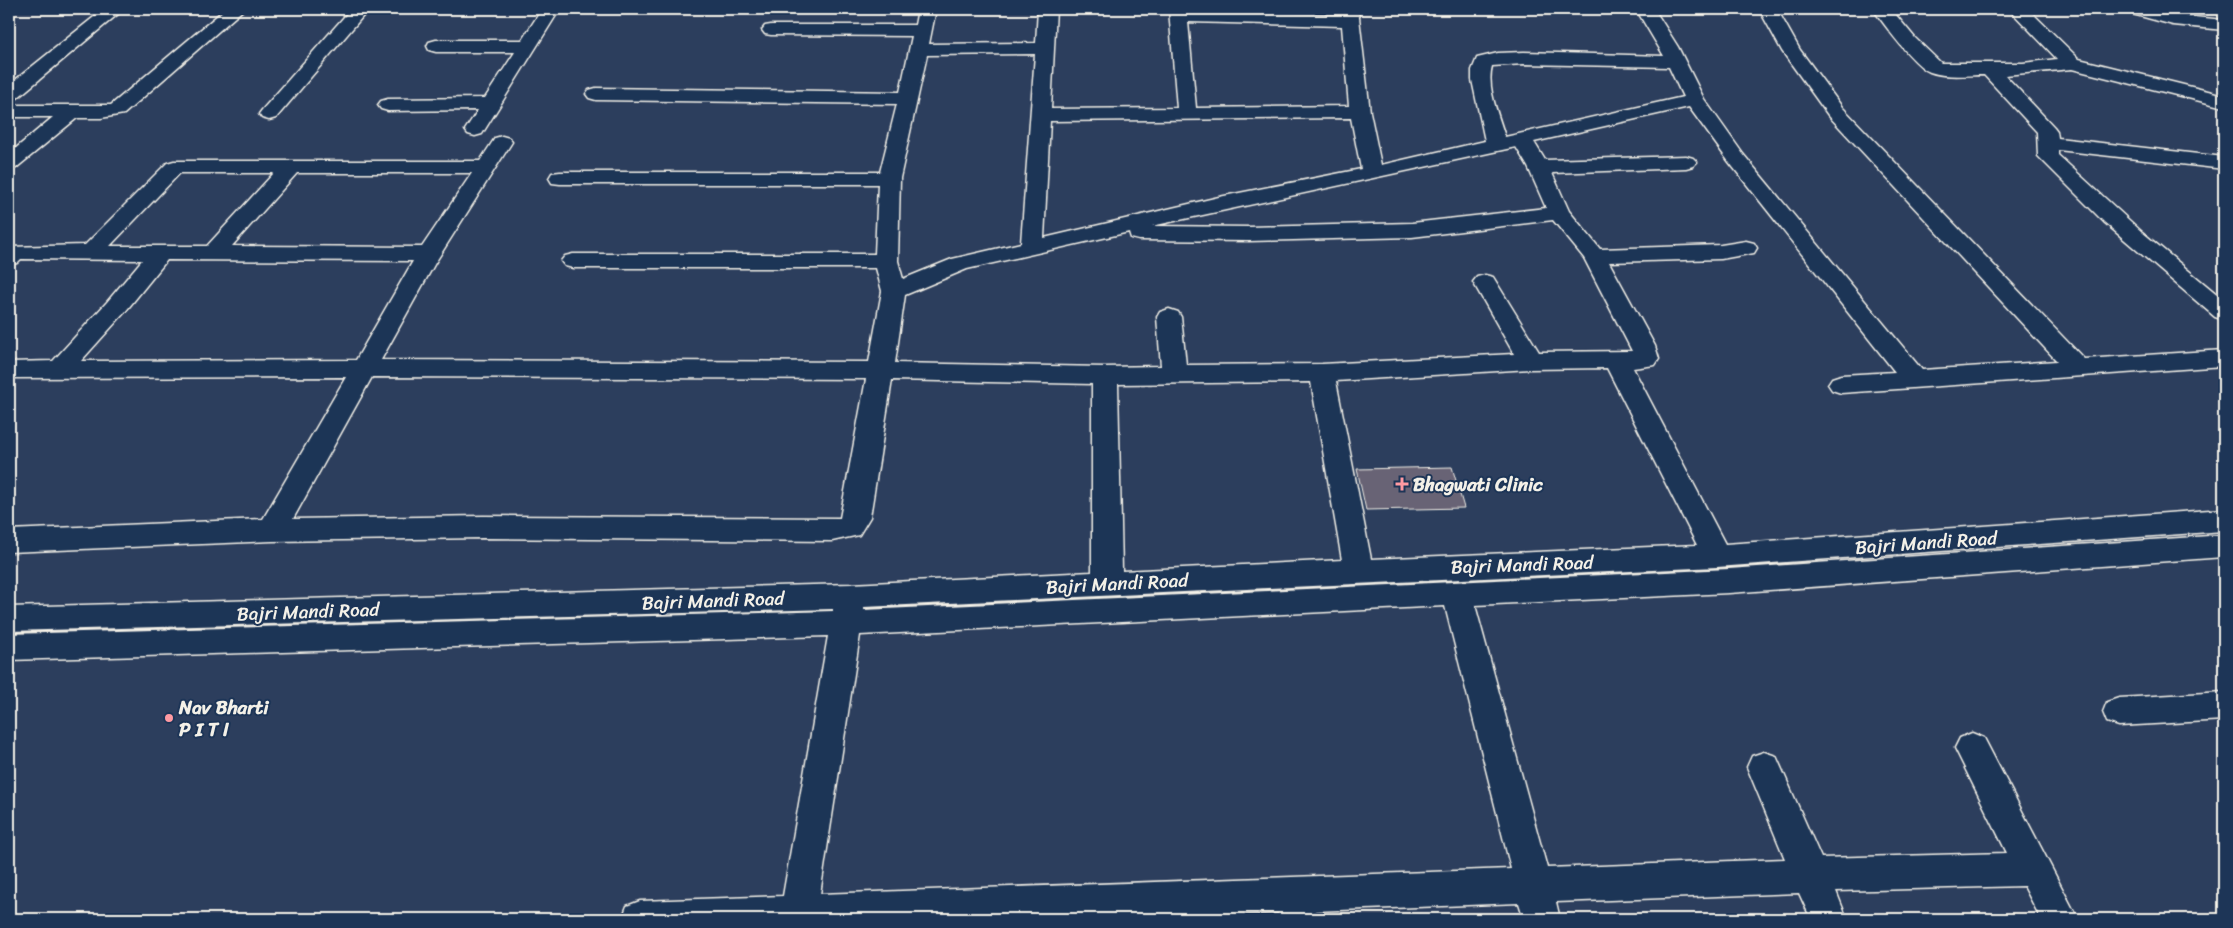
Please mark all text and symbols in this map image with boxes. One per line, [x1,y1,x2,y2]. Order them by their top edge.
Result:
place label: Bhagwati Clinic [1413,468,1543,501]
marker: Bhagwati Clinic [1395,477,1409,491]
street label: Bajri Mandi Road [1854,521,1999,564]
street label: Bajri Mandi Road [1450,545,1595,583]
street label: Bajri Mandi Road [1045,563,1190,604]
street label: Bajri Mandi Road [641,581,786,619]
street label: Bajri Mandi Road [236,592,381,630]
place label: Nav Bharti P I T I [178,691,269,746]
marker: Nav Bharti P I T I [163,712,175,724]

